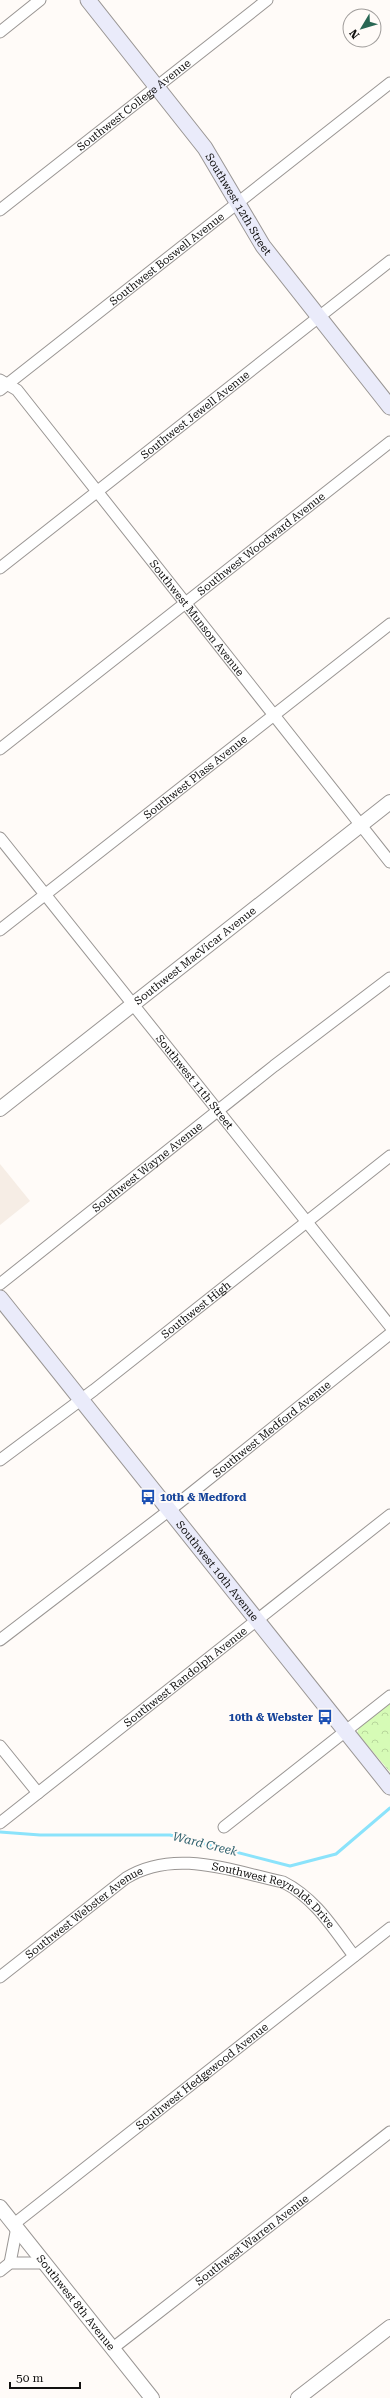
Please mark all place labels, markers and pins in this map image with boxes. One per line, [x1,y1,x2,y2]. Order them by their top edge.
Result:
bus stop icon: 10th & Medford [139,1488,157,1506]
place label: 10th & Medford [160,1491,247,1504]
bus stop icon: 10th & Webster [316,1708,334,1726]
place label: 10th & Webster [229,1711,313,1724]

